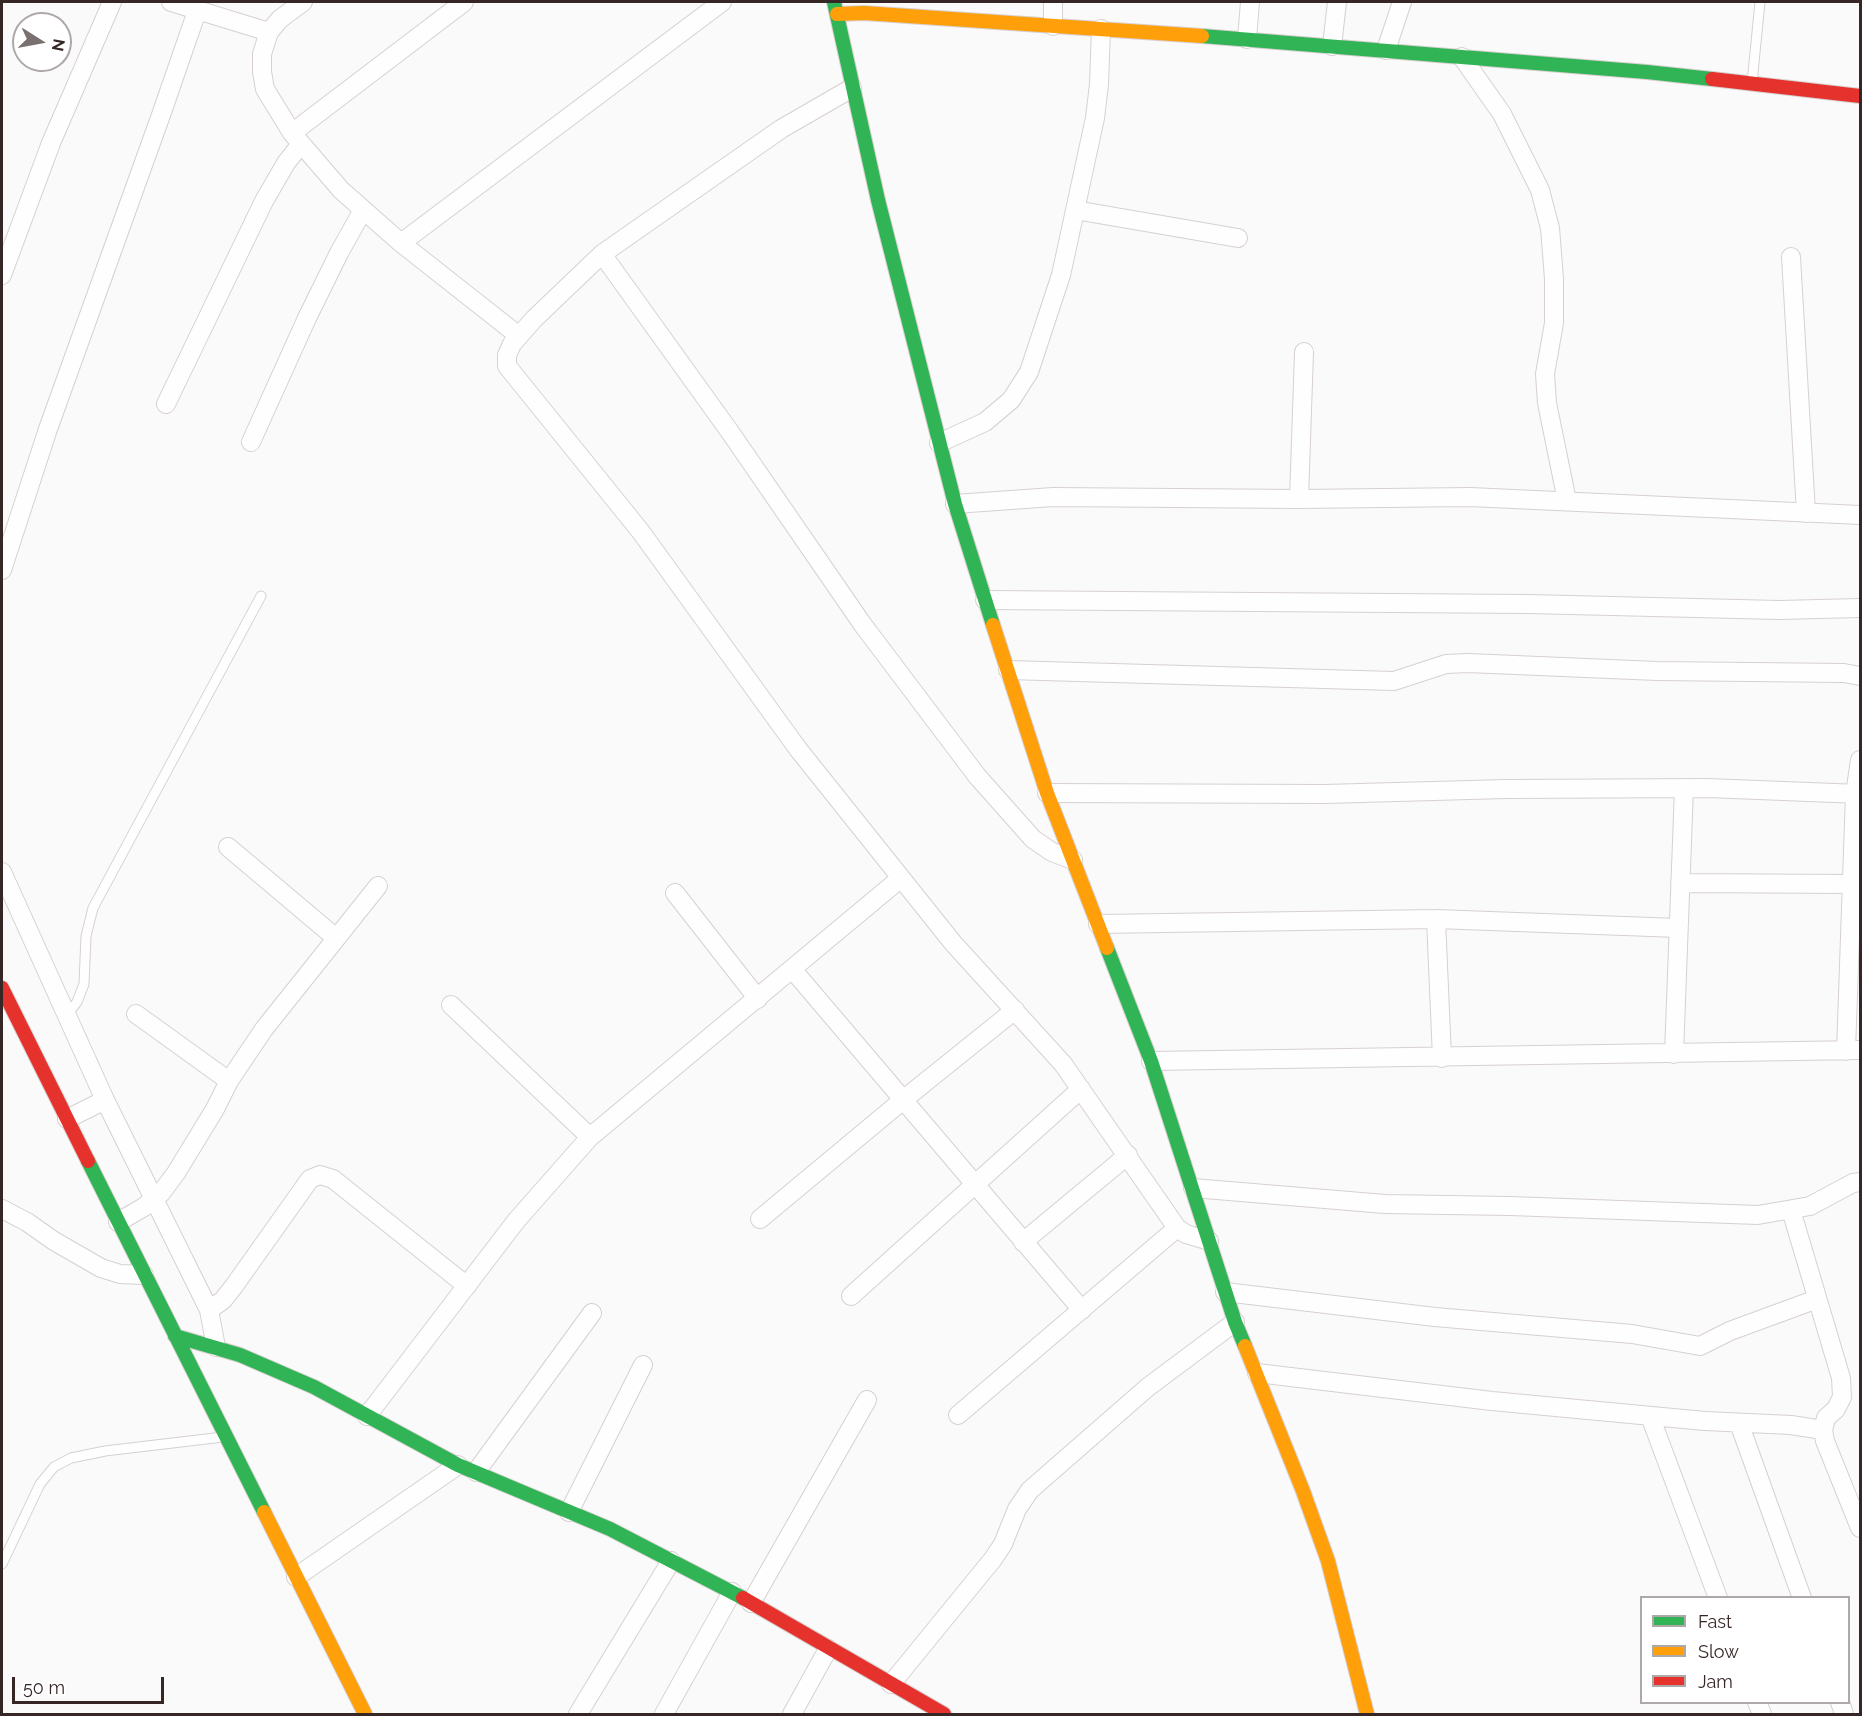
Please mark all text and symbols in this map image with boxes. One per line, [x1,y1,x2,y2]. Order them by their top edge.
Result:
north arrow [12,12,72,72]
text: N [48,37,69,53]
legend [1640,1596,1850,1704]
text: Fast [1698,1611,1732,1632]
text: Slow [1698,1641,1739,1662]
scale bar [15,1665,166,1703]
text: Jam [1698,1671,1733,1692]
text: 50 m [23,1677,65,1698]

